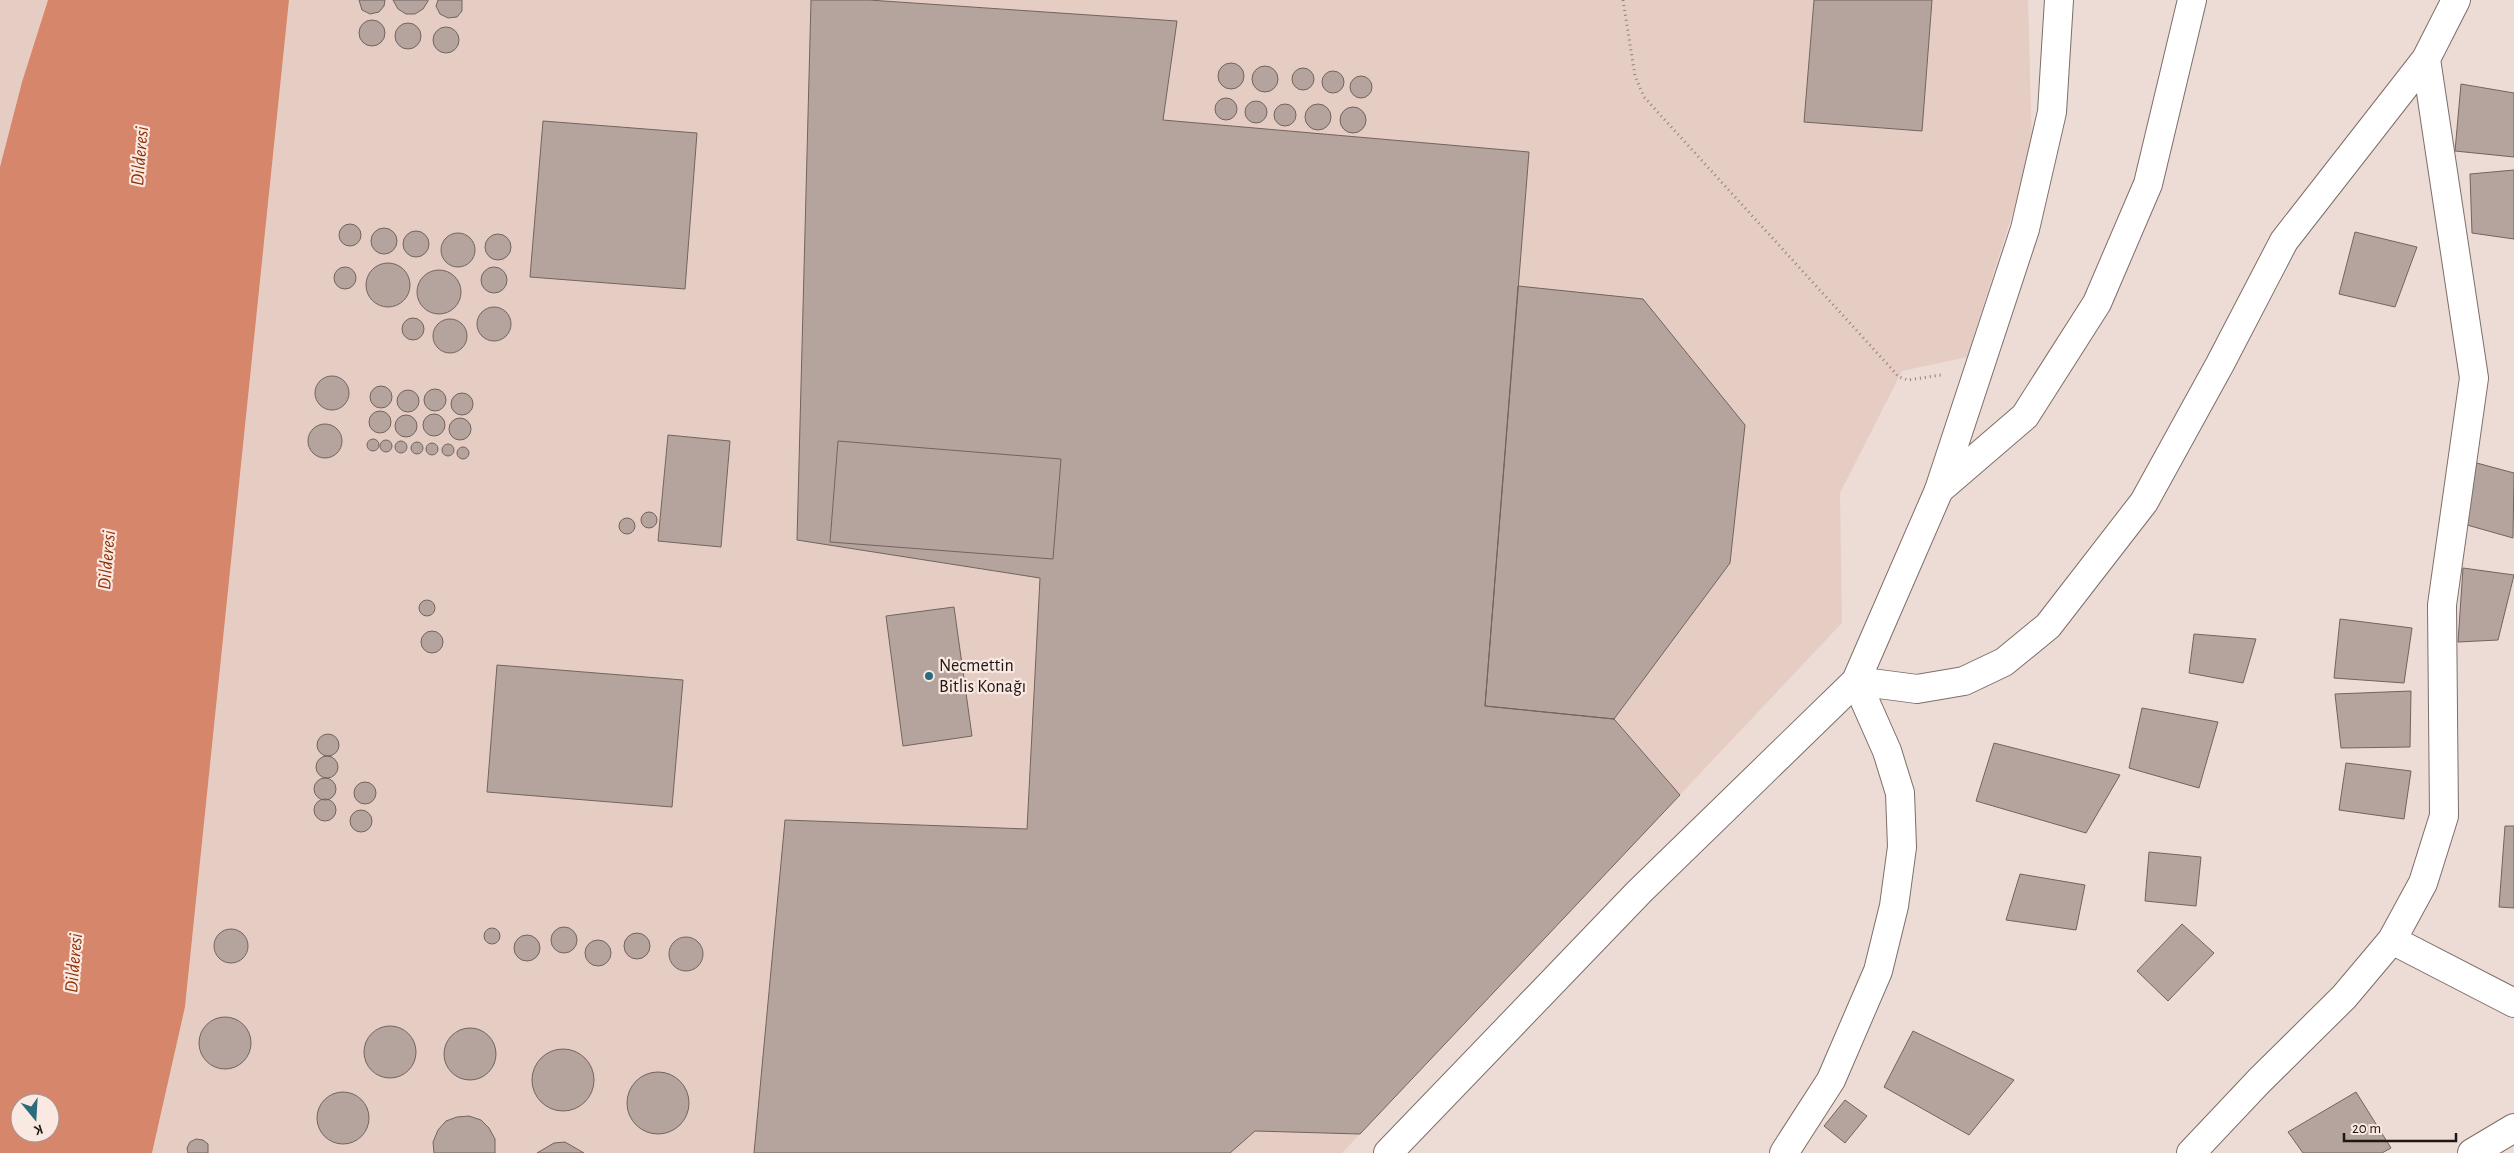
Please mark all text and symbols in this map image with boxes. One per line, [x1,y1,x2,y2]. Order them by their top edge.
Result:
water label: Dilderesi [128,125,152,187]
water label: Dilderesi [95,529,119,591]
place label: Necmettin Bitlis Konağı [939,657,1026,696]
marker: Necmettin Bitlis Konağı [923,670,935,682]
water label: Dilderesi [62,932,86,994]
north arrow [10,1093,60,1143]
scale bar [2344,1110,2456,1142]
text: K [32,1121,45,1138]
text: 20 m [2352,1121,2381,1136]

